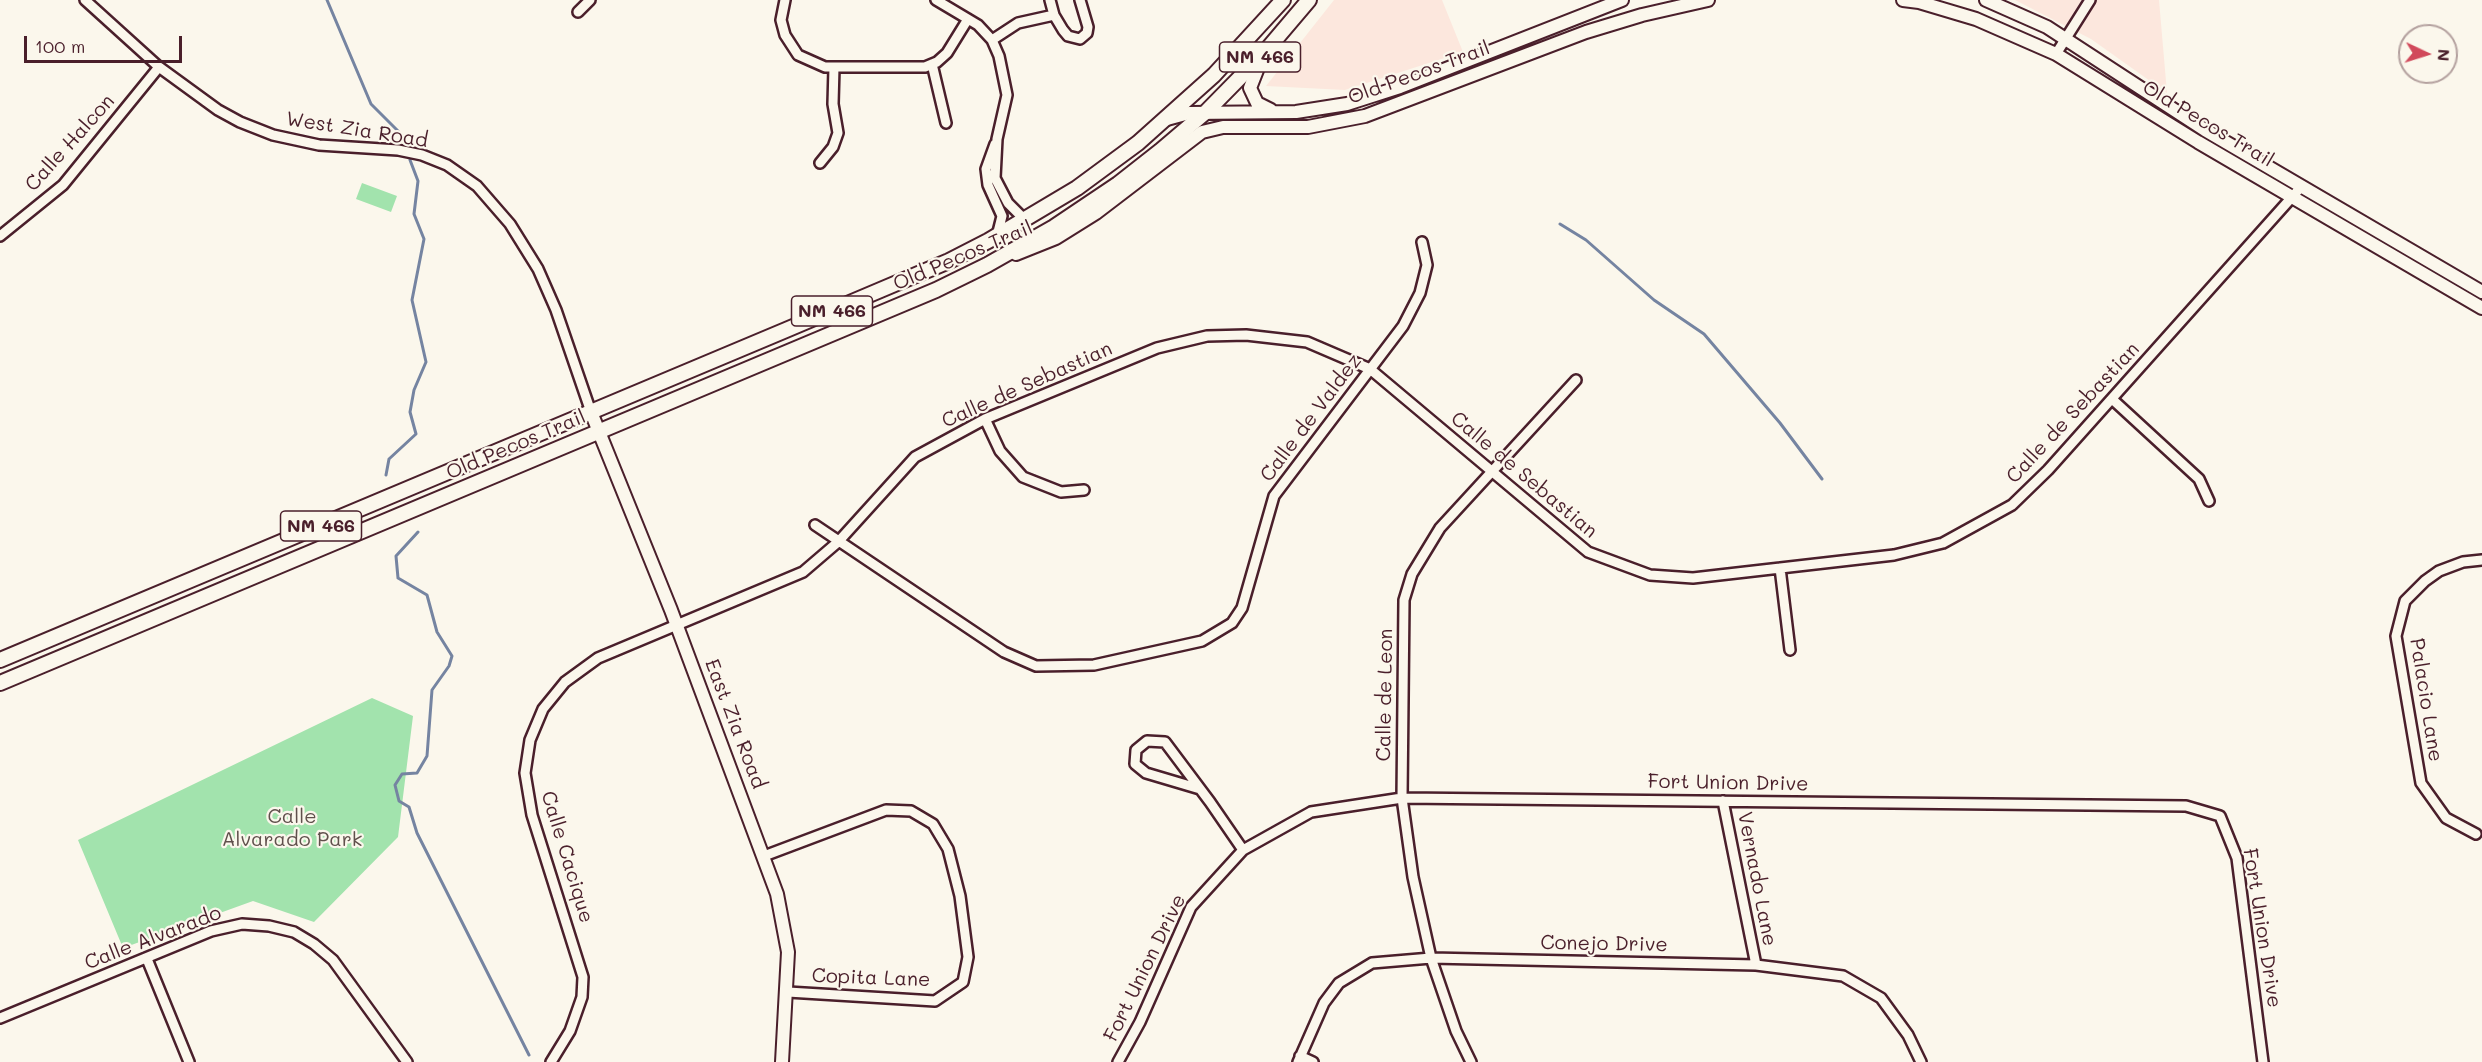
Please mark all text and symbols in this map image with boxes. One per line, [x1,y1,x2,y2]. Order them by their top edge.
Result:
scale bar [27,24,184,62]
north arrow [2398,24,2458,84]
text: 100 m [35,34,85,58]
street label: Old Pecos Trail [1345,36,1493,110]
road number: NM 466 [1220,42,1300,72]
text: N [2434,48,2455,62]
street label: Old Pecos Trail [2138,75,2278,173]
street label: Calle Halcon [20,90,120,196]
street label: West Zia Road [284,107,430,153]
street label: Old Pecos Trail [890,216,1036,296]
road number: NM 466 [792,296,872,326]
street label: Calle de Sebastian [938,337,1116,433]
street label: Calle de Sebastian [2001,338,2145,488]
street label: Calle de Valdez [1255,349,1367,487]
street label: Old Pecos Trail [443,405,589,485]
street label: Calle de Sebastian [1446,407,1602,543]
road number: NM 466 [280,511,362,541]
street label: Calle de Leon [1372,628,1398,762]
street label: Palacio Lane [2404,637,2448,763]
street label: East Zia Road [699,656,771,792]
street label: Fort Union Drive [1647,770,1809,796]
street label: Calle Cacique [536,788,598,926]
park label: Calle Alvarado Park [222,805,362,852]
street label: Vernado Lane [1732,810,1782,948]
street label: Fort Union Drive [2238,847,2286,1009]
street label: Fort Union Drive [1099,890,1191,1046]
street label: Calle Alvarado [81,901,225,975]
street label: Conejo Drive [1540,931,1668,957]
street label: Copita Lane [811,964,931,992]

